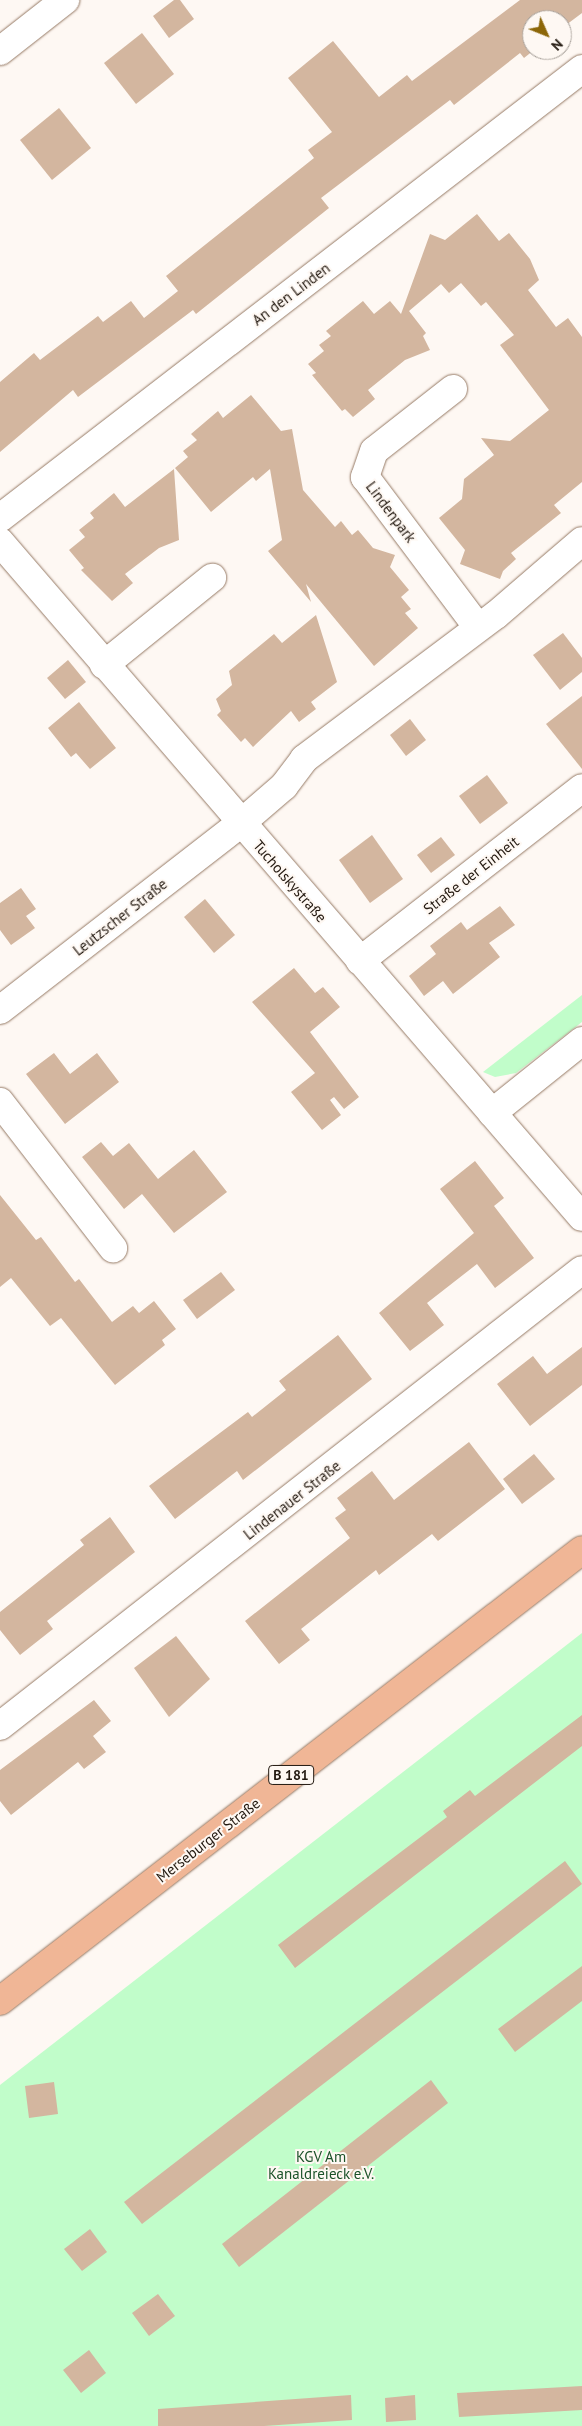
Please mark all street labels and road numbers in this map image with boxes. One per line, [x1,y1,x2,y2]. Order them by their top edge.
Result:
street label: An den Linden [249,259,333,329]
street label: Lindenpark [362,478,420,546]
street label: Straße der Einheit [420,832,522,918]
street label: Tucholskystraße [249,836,331,926]
street label: Leutzscher Straße [69,875,171,959]
street label: Lindenauer Straße [240,1457,344,1543]
road number: B 181 [267,1764,315,1786]
street label: Merseburger Straße [153,1794,263,1886]

